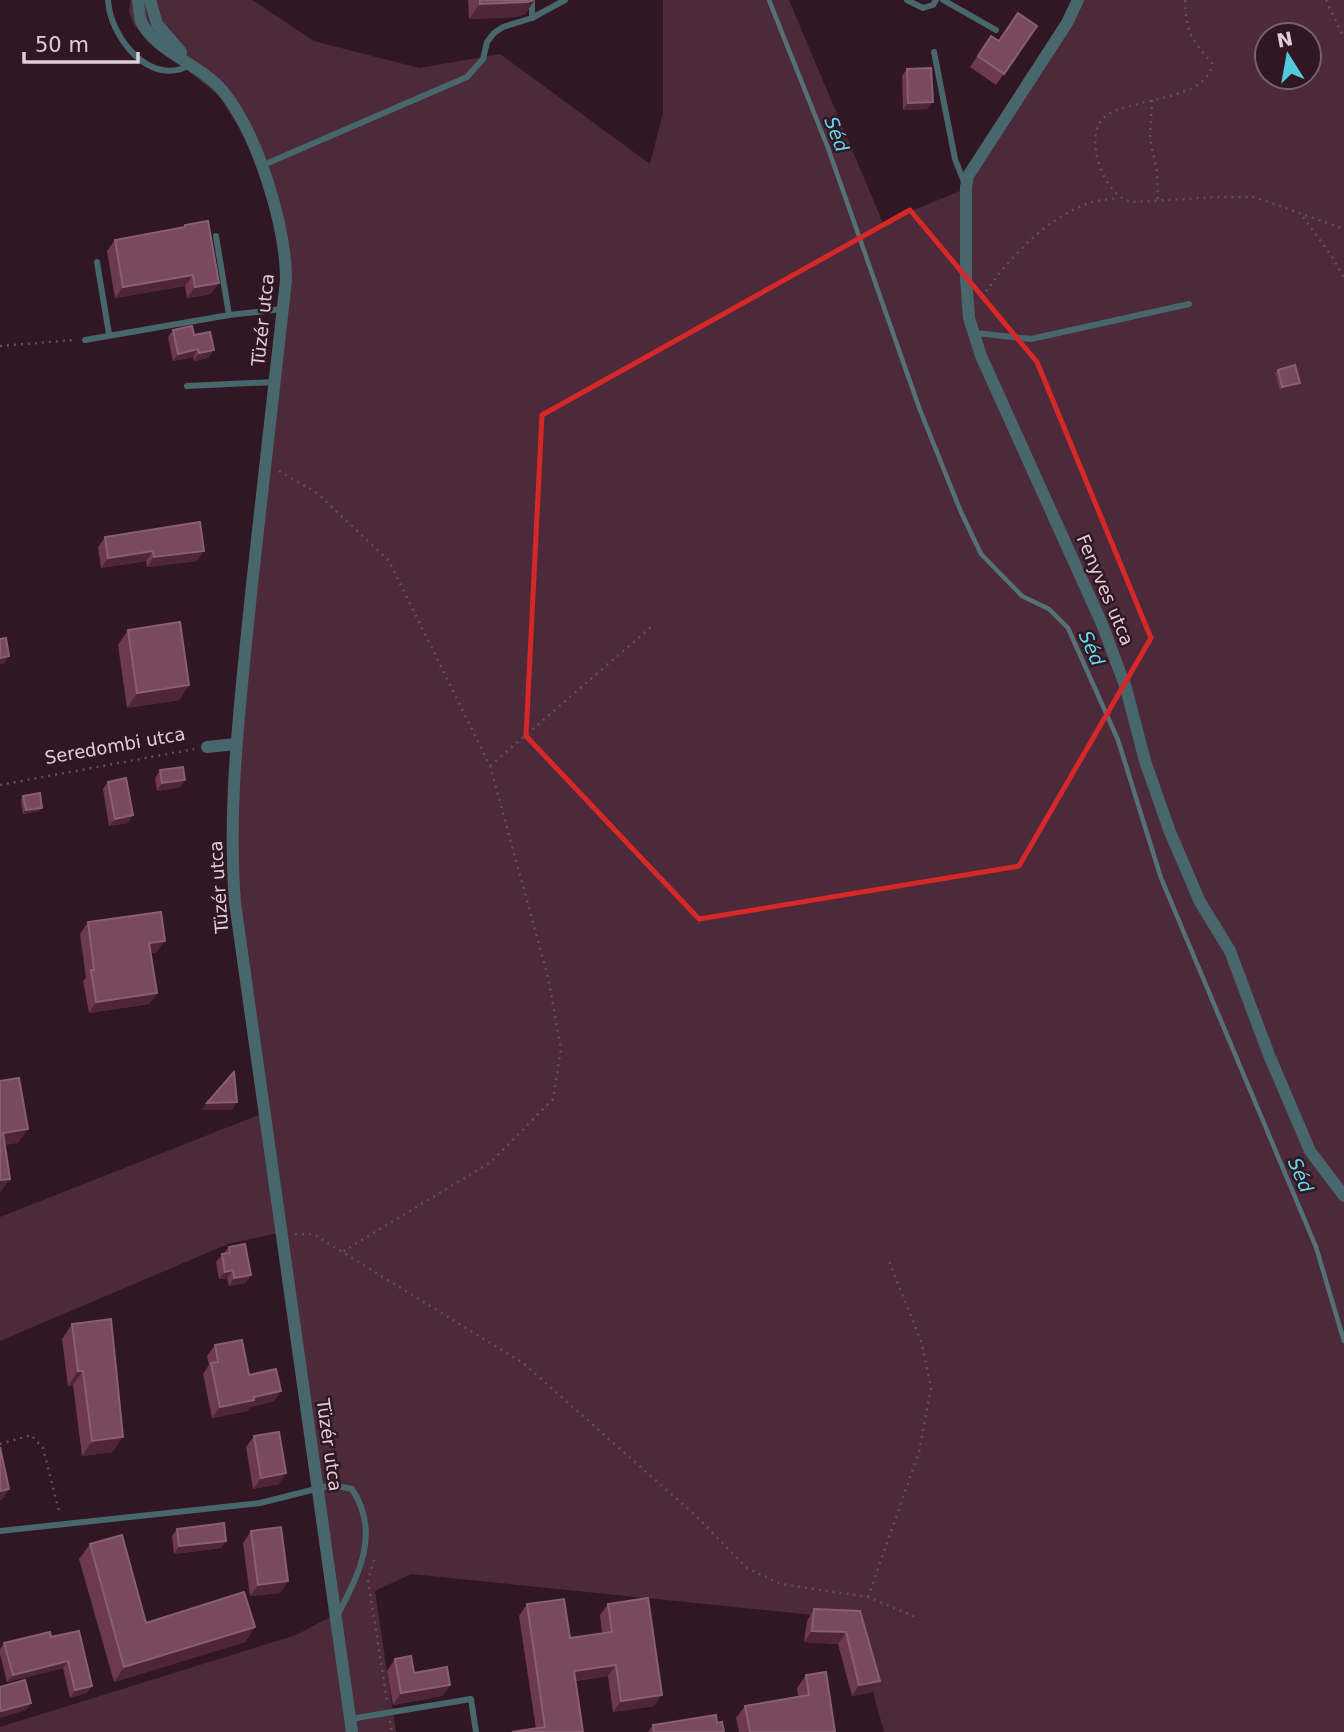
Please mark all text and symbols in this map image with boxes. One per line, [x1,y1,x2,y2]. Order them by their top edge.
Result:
scale bar [24,21,138,65]
north arrow [1253,21,1323,91]
text: N [1275,27,1295,52]
text: 50 m [35,33,89,57]
water label: Séd [820,113,854,156]
street label: Tüzér utca [247,273,278,368]
street label: Fenyves utca [1073,531,1138,649]
water label: Séd [1075,627,1110,670]
street label: Seredombi utca [43,723,187,768]
street label: Tüzér utca [205,840,232,935]
water label: Séd [1284,1154,1318,1197]
street label: Tüzér utca [312,1396,346,1492]

